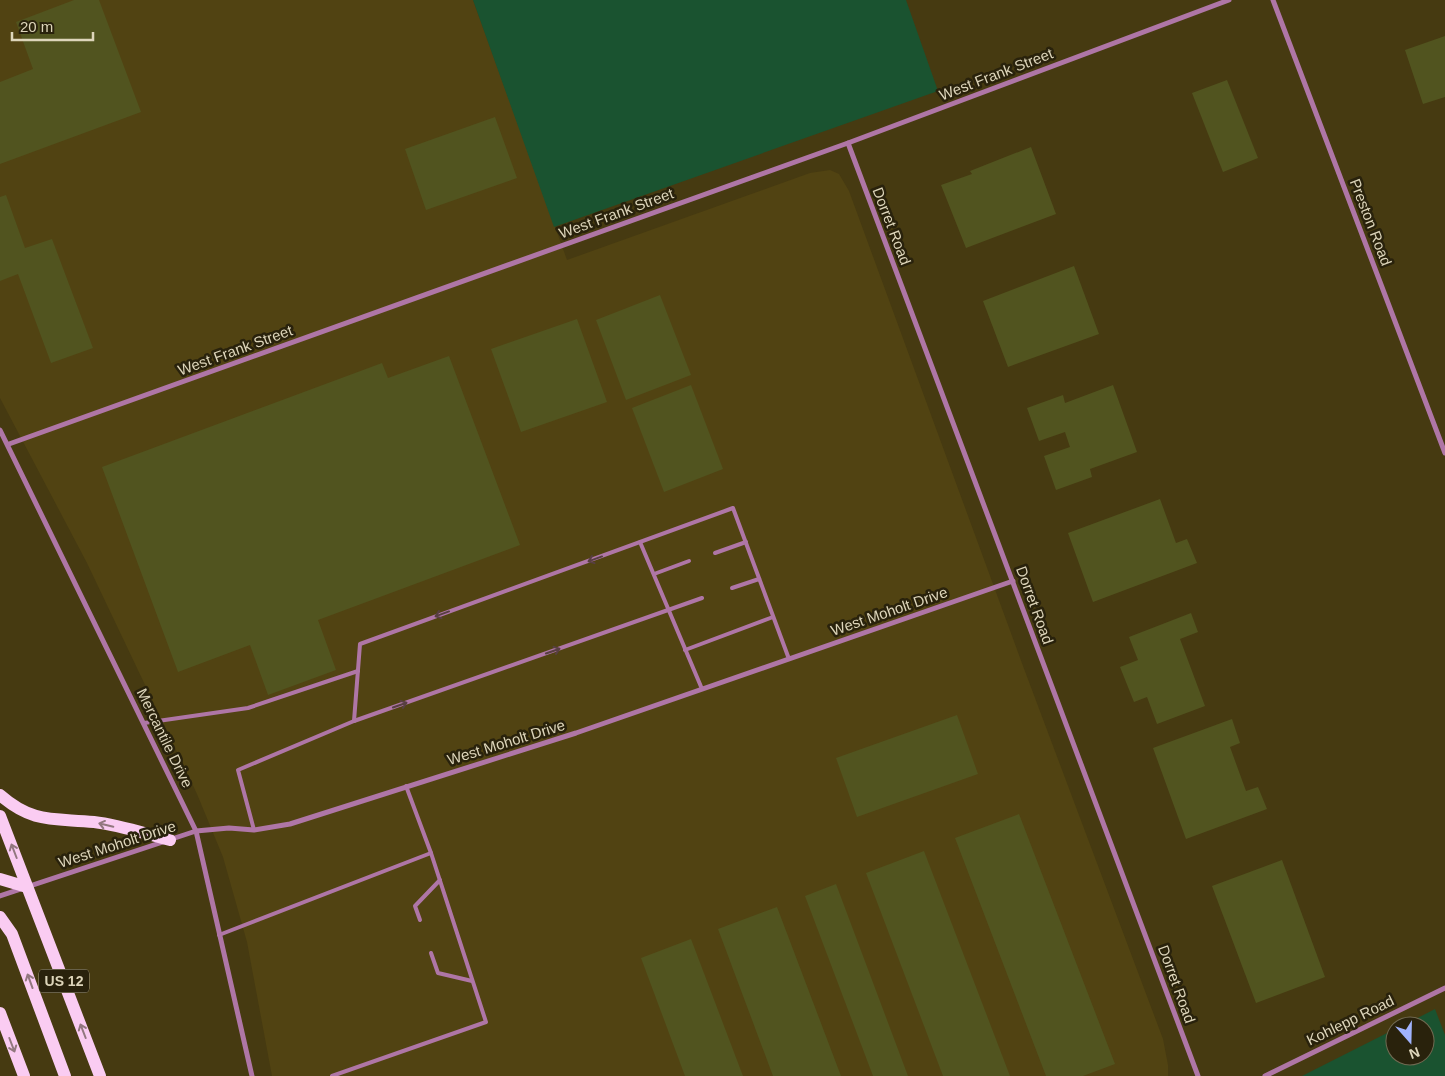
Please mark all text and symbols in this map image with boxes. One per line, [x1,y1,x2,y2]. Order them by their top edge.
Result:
scale bar [12,10,94,42]
text: 20 m [20,18,53,35]
street label: West Frank Street [937,44,1056,104]
street label: Preston Road [1347,176,1395,268]
street label: West Frank Street [556,184,676,242]
street label: Dorret Road [869,185,915,267]
street label: West Frank Street [175,321,295,379]
one-way arrow [587,555,603,564]
street label: Dorret Road [1013,564,1057,646]
street label: West Moholt Drive [828,583,950,639]
one-way arrow [435,610,450,620]
one-way arrow [545,646,560,655]
street label: Mercantile Drive [134,686,196,790]
one-way arrow [392,700,407,709]
street label: West Moholt Drive [445,716,567,768]
street label: West Moholt Drive [56,817,178,871]
one-way arrow [98,820,114,829]
one-way arrow [9,844,18,860]
street label: Dorret Road [1155,943,1199,1025]
road number: US 12 [39,969,89,992]
one-way arrow [25,974,34,989]
street label: Kohlepp Road [1304,992,1396,1048]
north arrow [1385,1016,1435,1066]
one-way arrow [78,1023,87,1039]
one-way arrow [8,1036,17,1052]
text: N [1407,1044,1422,1062]

